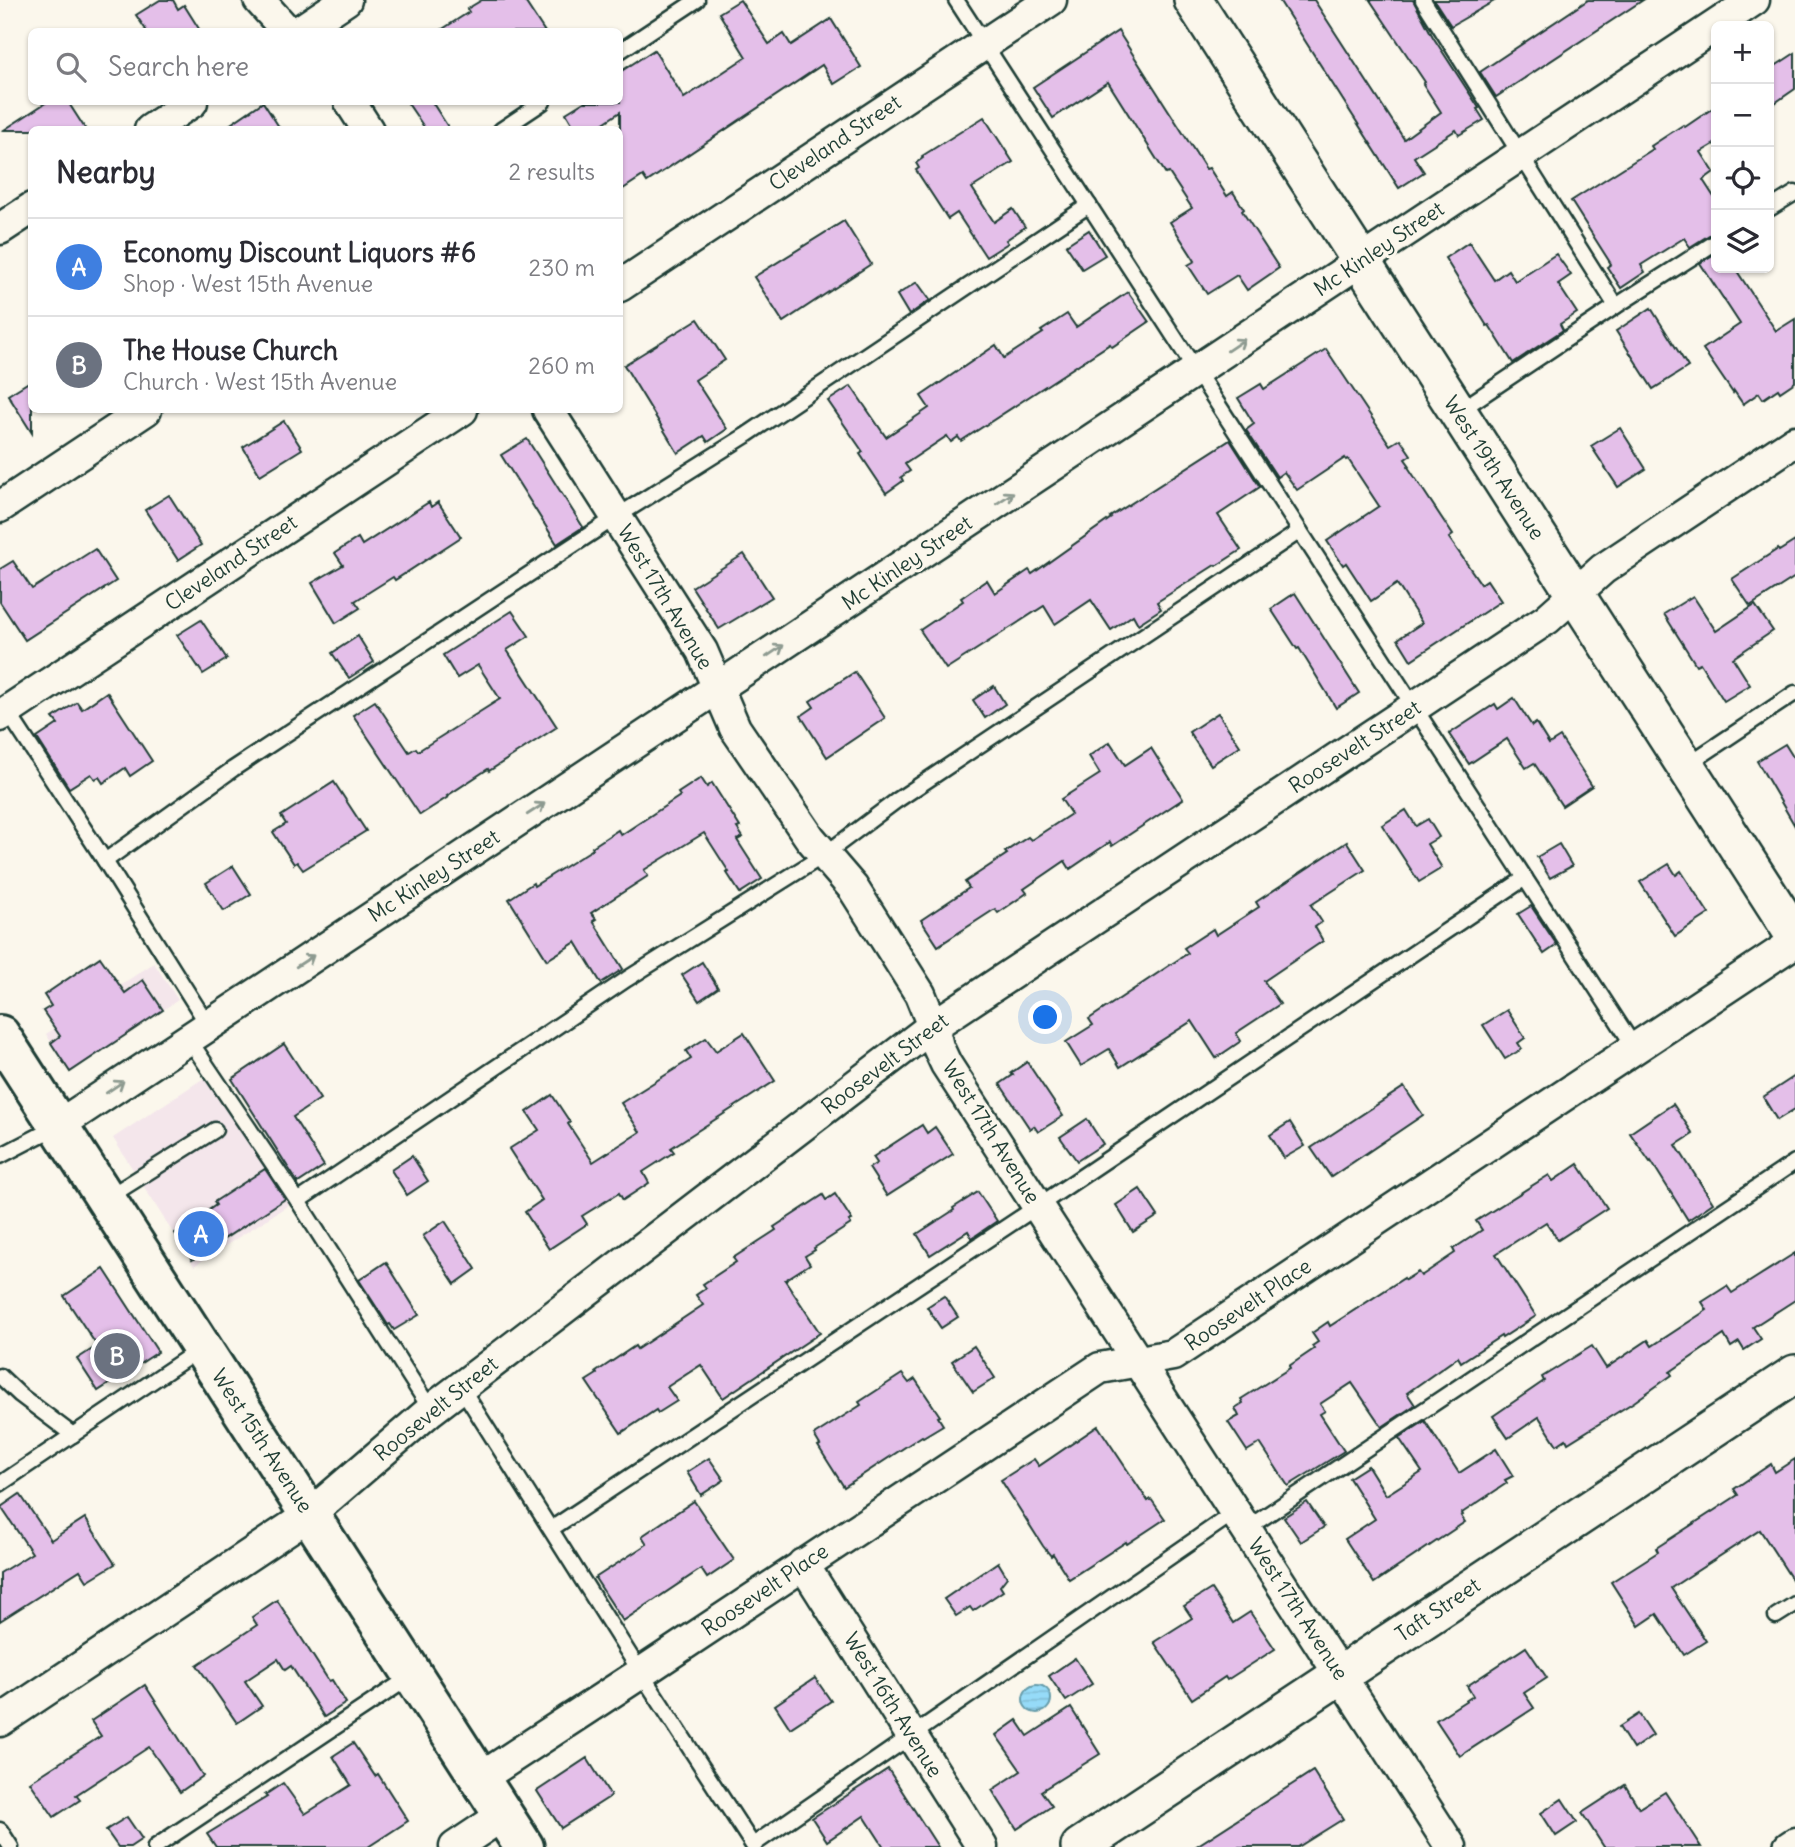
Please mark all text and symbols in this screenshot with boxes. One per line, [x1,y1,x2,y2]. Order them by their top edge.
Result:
map controls [1711,21,1774,273]
button: + [1711,21,1774,84]
search box [28,28,623,105]
icon: search [52,48,90,86]
text: Search here [108,50,249,83]
button: − [1711,84,1774,147]
street label: Cleveland Street [764,88,906,197]
button: locate [1711,147,1774,210]
text: Nearby [56,153,156,191]
text: 2 results [509,157,595,186]
street label: Mc Kinley Street [1308,195,1449,302]
button: layers [1711,210,1774,273]
text: Economy Discount Liquors #6 [123,236,476,269]
text: A [72,253,86,282]
text: 230 m [529,253,595,282]
text: Shop · West 15th Avenue [123,269,373,298]
text: The House Church [123,334,338,367]
one-way arrow [1226,338,1245,352]
text: B [71,351,87,380]
text: 260 m [528,351,595,380]
text: Church · West 15th Avenue [123,367,397,396]
street label: West 19th Avenue [1438,391,1551,545]
one-way arrow [995,491,1015,505]
street label: Cleveland Street [160,508,302,617]
street label: Mc Kinley Street [836,509,977,616]
street label: West 17th Avenue [611,519,719,674]
one-way arrow [765,644,784,658]
street label: Roosevelt Street [1284,694,1426,799]
one-way arrow [525,802,545,816]
street label: Mc Kinley Street [363,823,505,928]
one-way arrow [294,954,314,968]
your location [1028,1000,1062,1034]
street label: Roosevelt Street [816,1007,954,1120]
street label: West 17th Avenue [936,1055,1046,1209]
one-way arrow [105,1080,124,1094]
pin: A [178,1208,224,1260]
street label: Roosevelt Place [1179,1252,1316,1357]
pin: B [94,1330,140,1382]
street label: Roosevelt Street [368,1350,503,1467]
street label: West 15th Avenue [206,1364,319,1518]
street label: West 17th Avenue [1242,1532,1355,1685]
street label: Roosevelt Place [696,1537,833,1642]
street label: Taft Street [1390,1571,1485,1648]
street label: West 16th Avenue [838,1627,949,1782]

